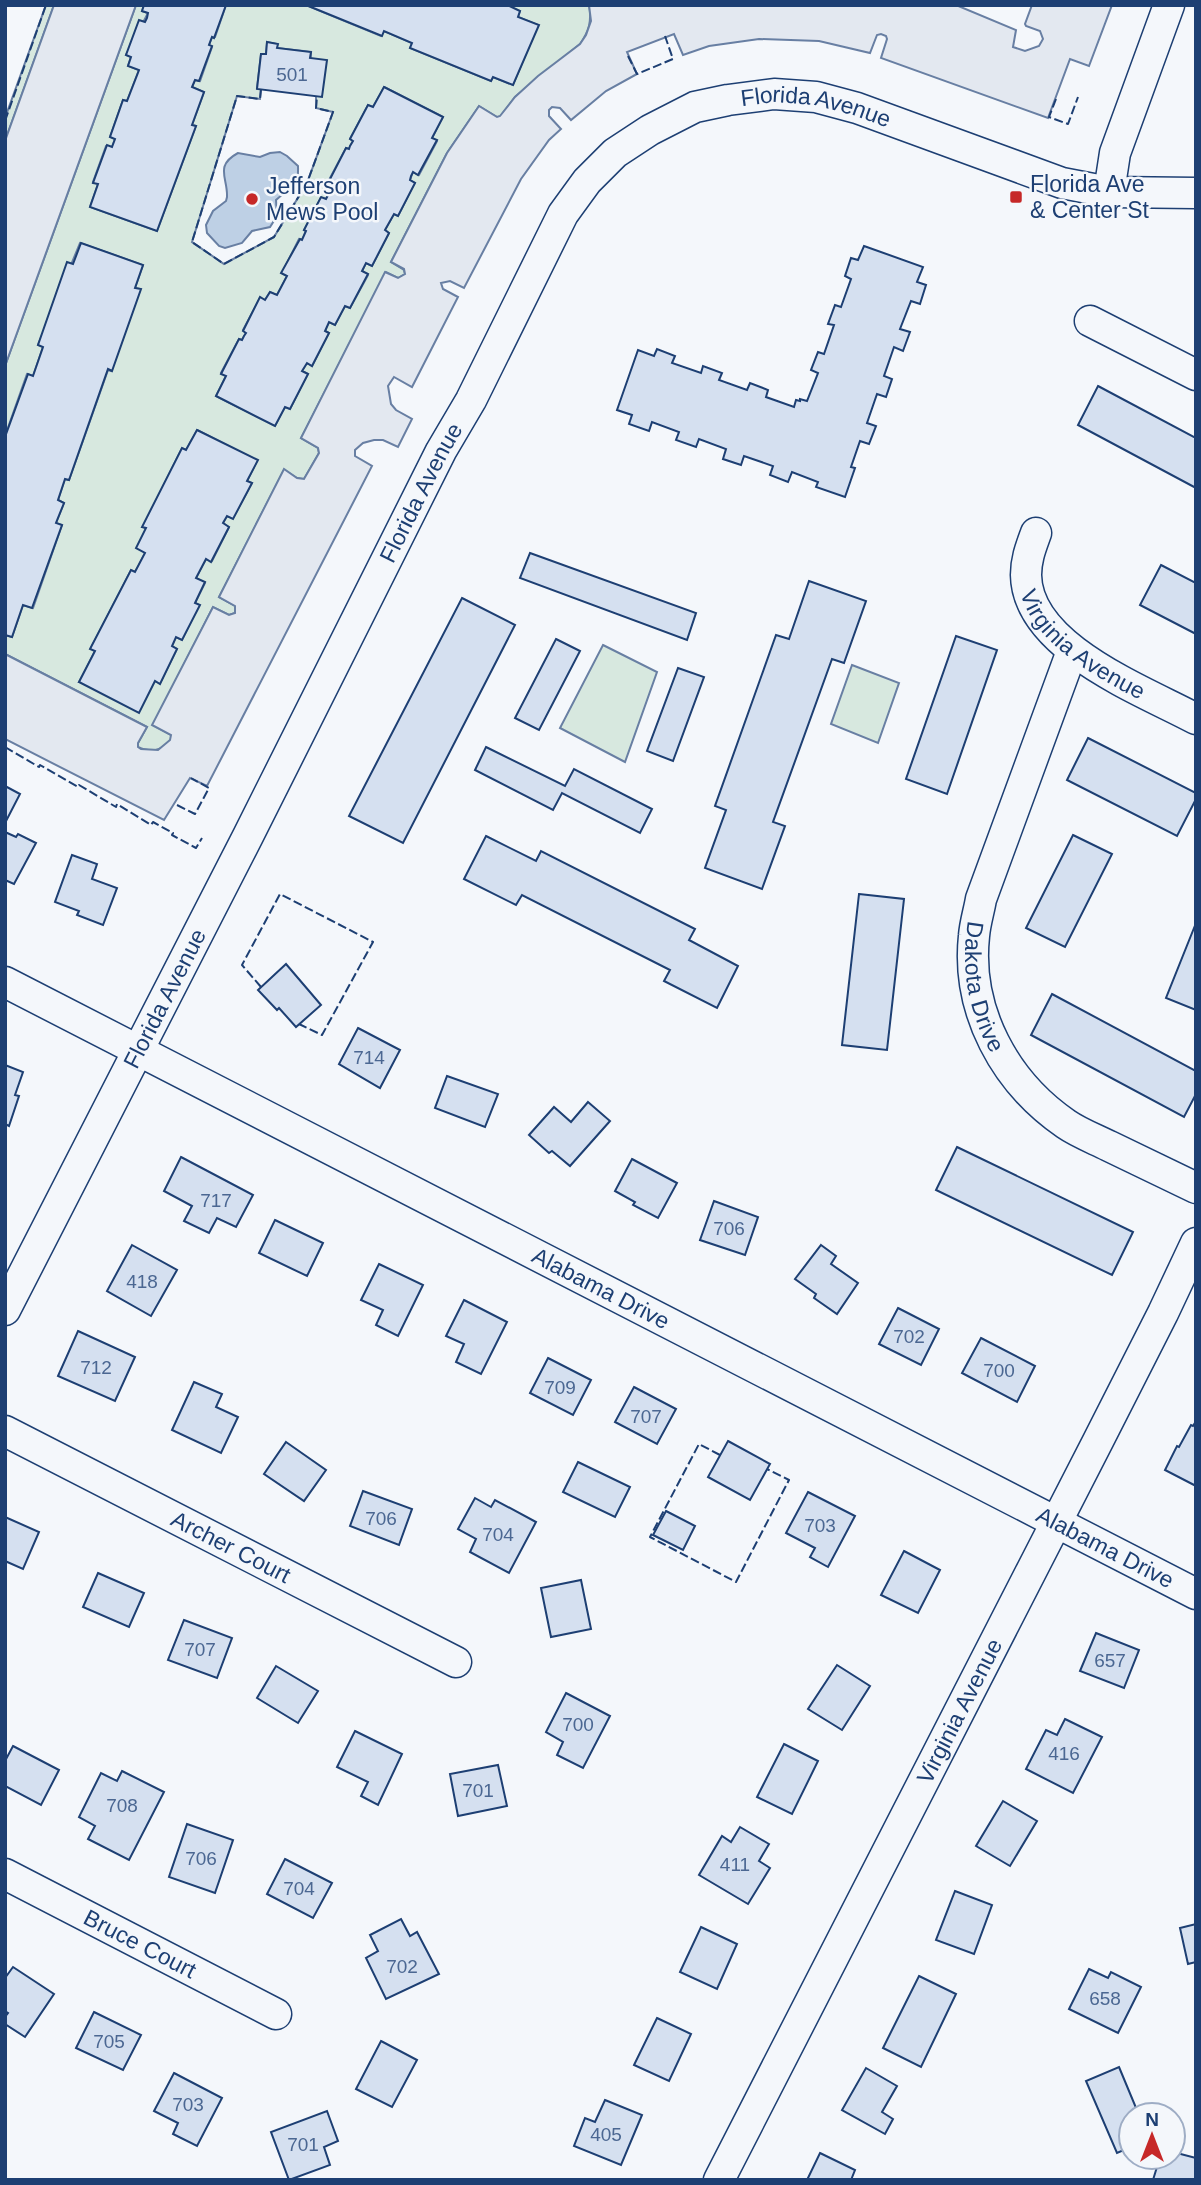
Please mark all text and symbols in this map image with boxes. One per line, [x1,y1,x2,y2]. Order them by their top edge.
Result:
house number: 501 [276,64,308,85]
street label: Florida Avenue [739,81,894,132]
place label: Florida Ave & Center St [1030,171,1149,223]
place label: Jefferson Mews Pool [266,173,378,225]
marker: Florida Ave & Center St [1008,189,1024,205]
marker: Jefferson Mews Pool [244,191,260,207]
street label: Florida Avenue [374,418,468,567]
street label: Virginia Avenue [1015,586,1150,704]
street label: Dakota Drive [960,920,1010,1056]
street label: Florida Avenue [118,924,211,1073]
house number: 714 [353,1047,385,1068]
house number: 717 [200,1190,232,1211]
house number: 706 [713,1218,745,1239]
street label: Alabama Drive [528,1242,674,1334]
house number: 418 [126,1271,158,1292]
house number: 702 [893,1326,925,1347]
house number: 712 [80,1357,112,1378]
house number: 700 [983,1360,1015,1381]
house number: 709 [544,1377,576,1398]
house number: 707 [630,1406,662,1427]
street label: Alabama Drive [1032,1501,1178,1593]
street label: Archer Court [167,1505,296,1588]
house number: 706 [365,1508,397,1529]
house number: 703 [804,1515,836,1536]
house number: 704 [482,1524,514,1545]
street label: Virginia Avenue [912,1634,1007,1788]
house number: 707 [184,1639,216,1660]
house number: 657 [1094,1650,1126,1671]
house number: 700 [562,1714,594,1735]
house number: 416 [1048,1743,1080,1764]
house number: 701 [462,1780,494,1801]
house number: 708 [106,1795,138,1816]
house number: 706 [185,1848,217,1869]
house number: 411 [720,1854,750,1875]
house number: 704 [283,1878,315,1899]
street label: Bruce Court [80,1904,201,1984]
house number: 702 [386,1956,418,1977]
house number: 658 [1089,1988,1121,2009]
house number: 705 [93,2031,125,2052]
house number: 703 [172,2094,204,2115]
north arrow [1117,2101,1187,2171]
text: N [1145,2109,1159,2130]
house number: 405 [590,2124,622,2145]
house number: 701 [287,2134,319,2155]

